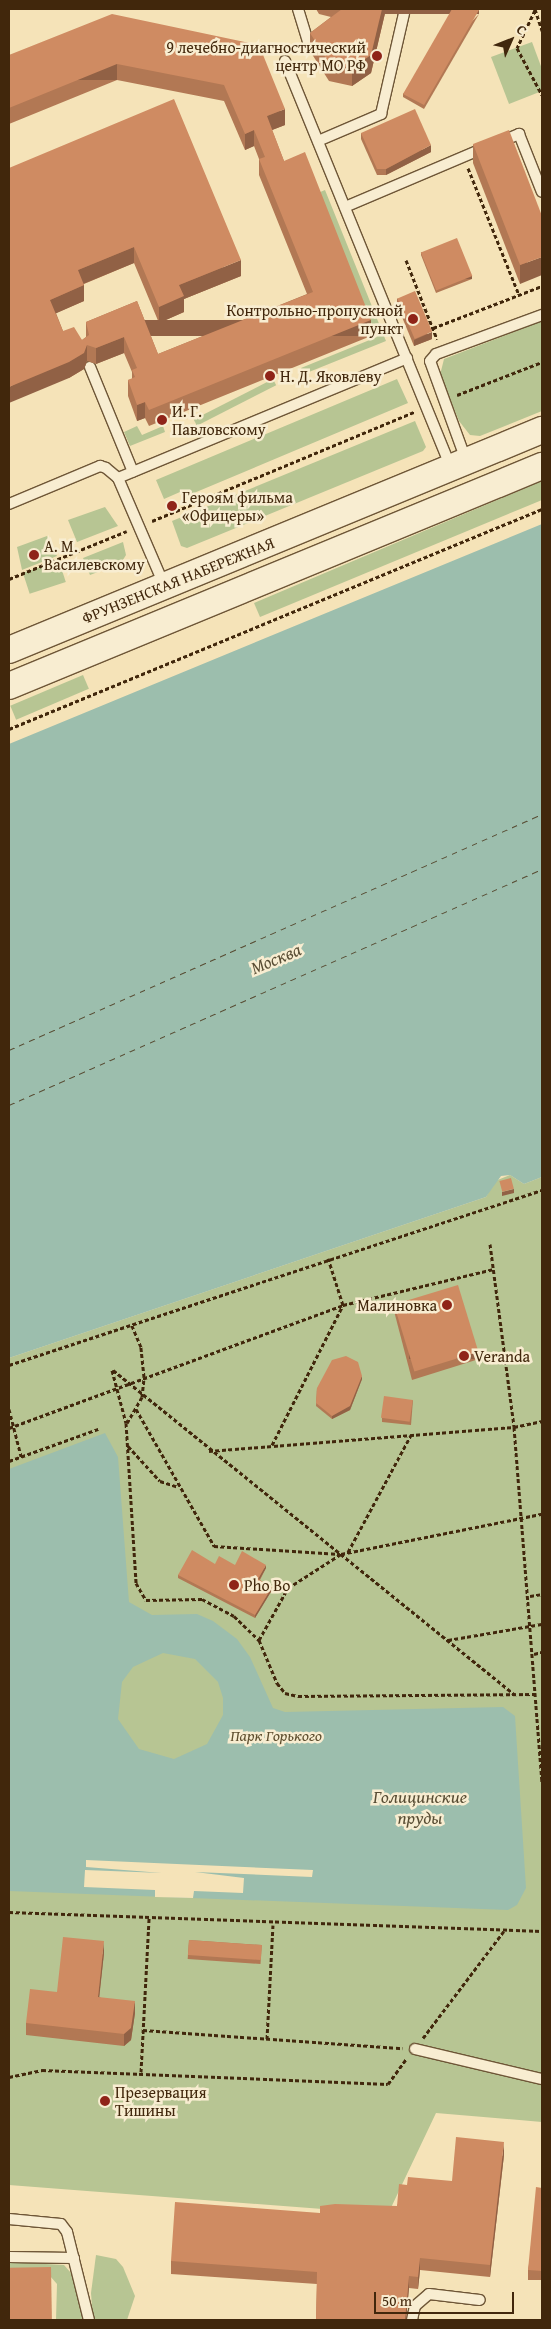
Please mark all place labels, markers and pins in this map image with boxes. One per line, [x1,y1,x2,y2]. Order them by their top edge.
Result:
place label: 9 лечебно-диагностический центр МО РФ [166,37,366,75]
marker: 9 лечебно-диагностический центр МО РФ [370,49,384,63]
place label: Контрольно-пропускной пункт [226,300,403,338]
marker: Контрольно-пропускной пункт [407,313,419,325]
place label: Н. Д. Яковлеву [280,366,382,386]
marker: Н. Д. Яковлеву [264,370,276,382]
place label: И. Г. Павловскому [172,401,266,439]
marker: И. Г. Павловскому [156,414,168,426]
place label: Героям фильма «Офицеры» [182,487,293,525]
marker: Героям фильма «Офицеры» [166,500,178,512]
place label: А. М. Василевскому [44,536,145,574]
marker: А. М. Василевскому [28,549,40,561]
place label: Малиновка [357,1295,437,1315]
marker: Малиновка [441,1299,453,1311]
place label: Veranda [474,1346,530,1366]
marker: Veranda [458,1350,470,1362]
place label: Pho Bo [244,1575,291,1595]
marker: Pho Bo [228,1579,240,1591]
place label: Презервация Тишины [115,2082,207,2120]
marker: Презервация Тишины [99,2095,111,2107]

